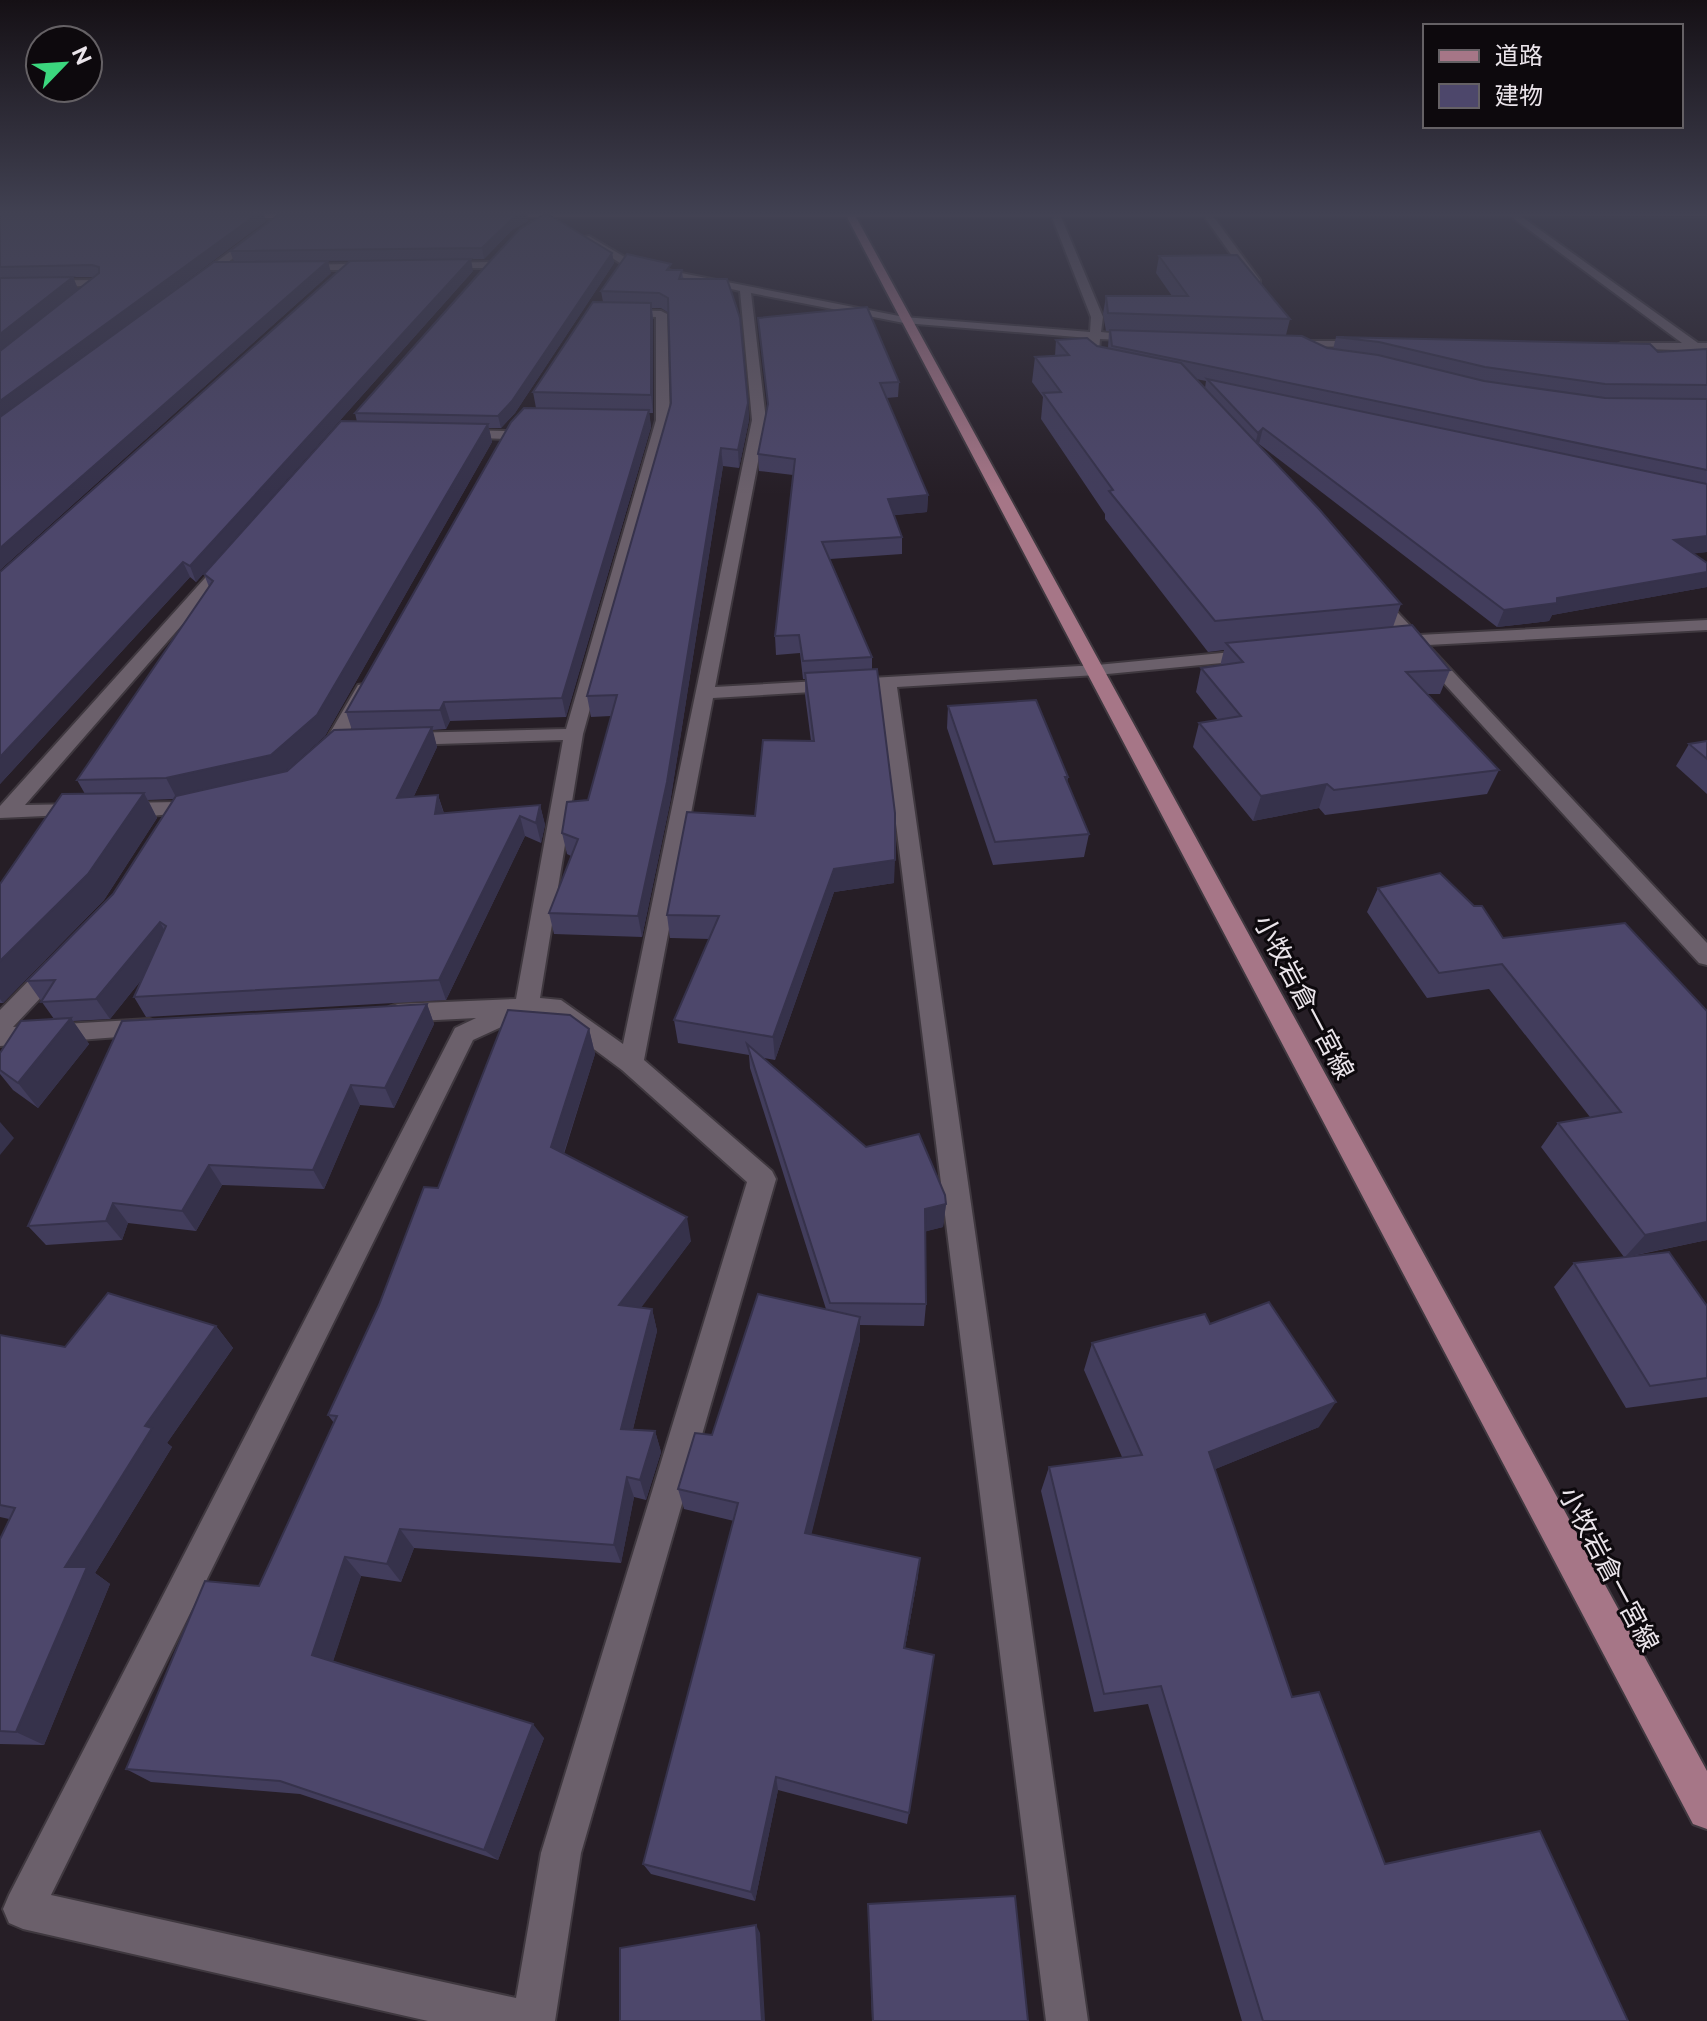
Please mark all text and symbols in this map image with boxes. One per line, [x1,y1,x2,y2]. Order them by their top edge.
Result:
north arrow [24,24,104,104]
legend [1423,24,1683,128]
text: 道路 [1495,41,1543,70]
text: N [67,42,97,69]
text: 建物 [1495,81,1543,110]
street label: 小牧岩倉一宮線 [1248,910,1360,1084]
street label: 小牧岩倉一宮線 [1553,1482,1665,1656]

